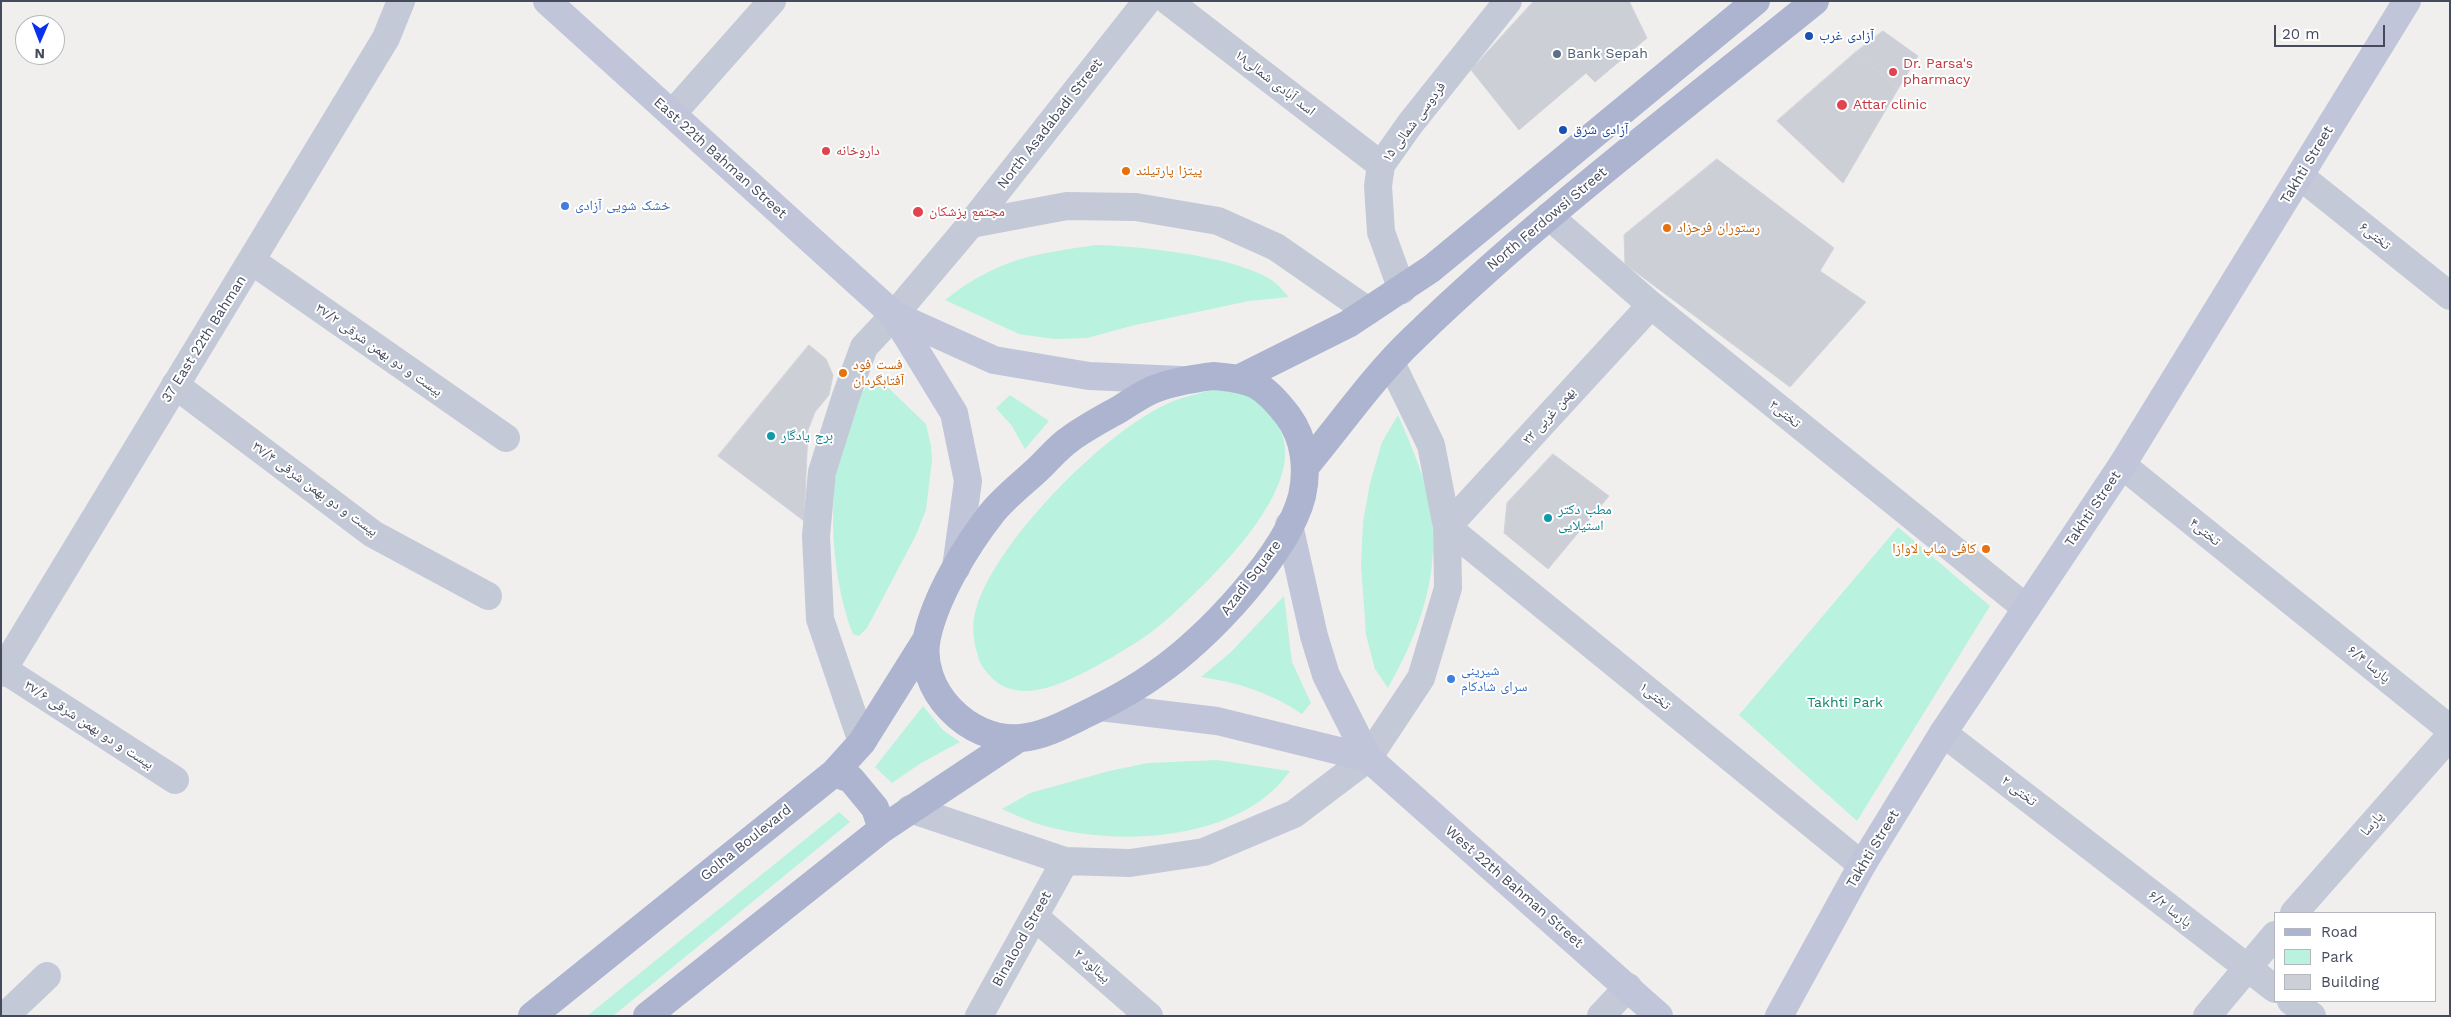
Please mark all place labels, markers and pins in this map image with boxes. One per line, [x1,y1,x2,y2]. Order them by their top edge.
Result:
place label: آزادی غرب [1819,28,1874,44]
marker: آزادی غرب [1803,30,1815,42]
place label: Bank Sepah [1567,46,1648,62]
marker: Bank Sepah [1551,48,1563,60]
place label: Dr. Parsa's pharmacy [1903,56,1973,88]
marker: Dr. Parsa's pharmacy [1887,66,1899,78]
place label: Attar clinic [1853,97,1927,113]
marker: Attar clinic [1835,98,1849,112]
place label: آزادی شرق [1573,122,1628,138]
marker: آزادی شرق [1557,124,1569,136]
place label: داروخانه [836,143,880,159]
marker: داروخانه [820,145,832,157]
place label: پیتزا پارتیلند [1136,163,1202,179]
marker: پیتزا پارتیلند [1120,165,1132,177]
place label: خشک شویی آزادی [575,198,670,214]
marker: خشک شویی آزادی [559,200,571,212]
place label: مجتمع پزشکان [929,204,1005,220]
marker: مجتمع پزشکان [911,205,925,219]
place label: رستوران فرحزاد [1677,220,1760,236]
marker: رستوران فرحزاد [1661,222,1673,234]
place label: فست فود آفتابگردان [853,357,904,390]
marker: فست فود آفتابگردان [837,367,849,379]
place label: برج یادگار [781,428,833,444]
marker: برج یادگار [765,430,777,442]
place label: مطب دکتر استیلایی [1558,502,1612,534]
marker: مطب دکتر استیلایی [1542,512,1554,524]
place label: كافى شاپ لاوازا [1892,541,1976,557]
marker: كافى شاپ لاوازا [1980,543,1992,555]
place label: شیرینی سرای شادکام [1461,663,1527,696]
marker: شیرینی سرای شادکام [1445,673,1457,685]

